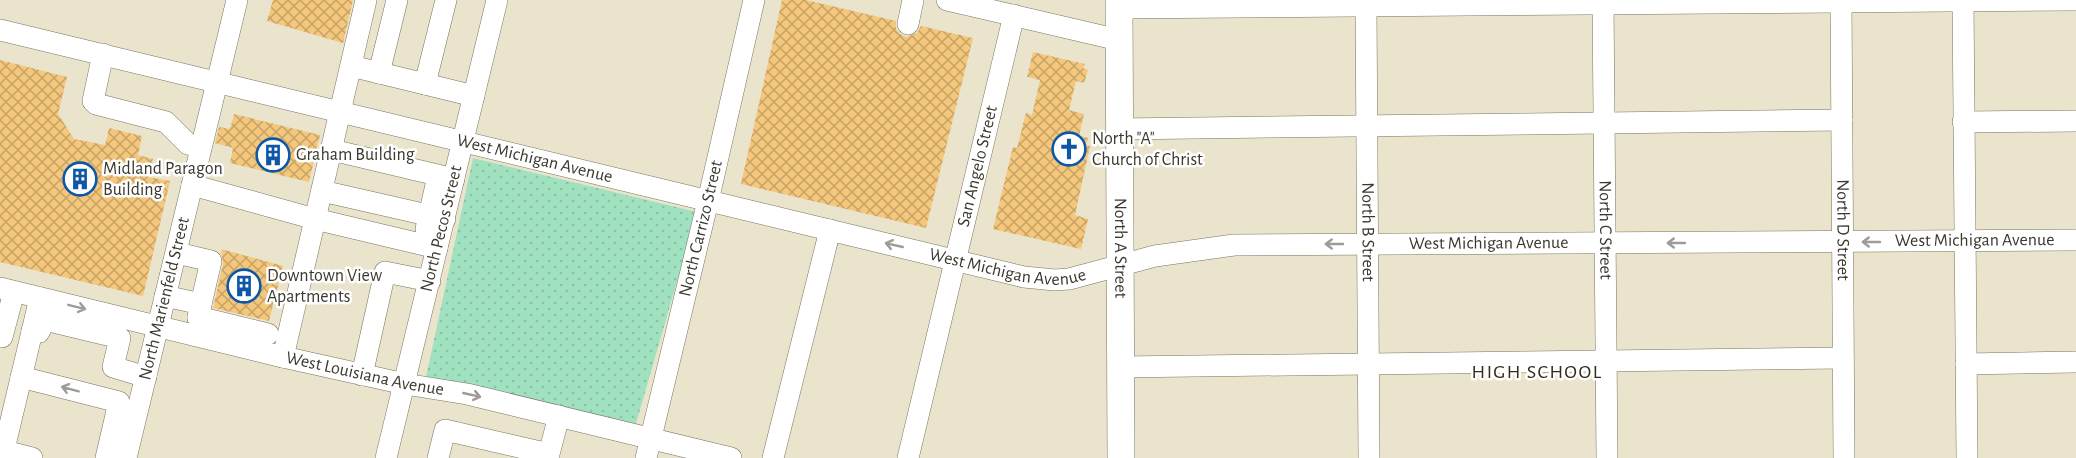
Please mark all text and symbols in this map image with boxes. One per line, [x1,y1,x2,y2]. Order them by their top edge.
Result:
street label: San Angelo Street [955,104,1001,229]
place label: North "A" Church of Christ [1092,130,1203,169]
street label: West Michigan Avenue [455,131,614,186]
church icon: North "A" Church of Christ [1051,131,1087,167]
building icon: Graham Building [255,137,291,173]
place label: Graham Building [296,146,415,164]
street label: North Carrizo Street [676,158,726,298]
place label: Midland Paragon Building [103,160,223,199]
building icon: Midland Paragon Building [62,161,98,197]
street label: North Pecos Street [418,163,466,294]
street label: North D Street [1833,179,1852,281]
street label: North C Street [1596,180,1614,280]
street label: North B Street [1358,182,1377,282]
street label: North A Street [1111,198,1129,298]
street label: North Marienfeld Street [136,215,193,382]
street label: West Michigan Avenue [1895,231,2055,250]
street label: West Michigan Avenue [1409,234,1569,253]
one-way arrow [1861,236,1881,247]
one-way arrow [1666,237,1686,249]
one-way arrow [1324,238,1344,250]
one-way arrow [885,239,904,251]
street label: West Michigan Avenue [927,245,1088,289]
place label: Downtown View Apartments [267,267,382,306]
building icon: Downtown View Apartments [226,268,262,304]
one-way arrow [67,302,86,314]
street label: West Louisiana Avenue [284,349,445,399]
district label: HIGH SCHOOL [1471,362,1603,382]
one-way arrow [61,383,80,395]
one-way arrow [462,390,482,401]

